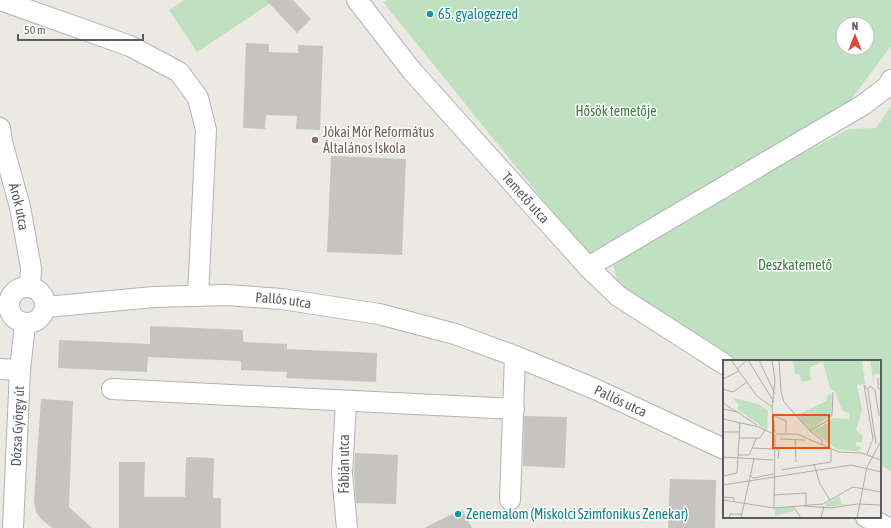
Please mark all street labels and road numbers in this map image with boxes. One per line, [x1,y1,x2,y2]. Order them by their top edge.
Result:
street label: Temető utca [499,169,553,226]
street label: Árok utca [6,181,32,231]
street label: Pallós utca [255,289,312,311]
street label: Pallós utca [592,382,649,420]
street label: Dózsa György út [8,385,27,467]
street label: Fábián utca [336,434,352,494]

